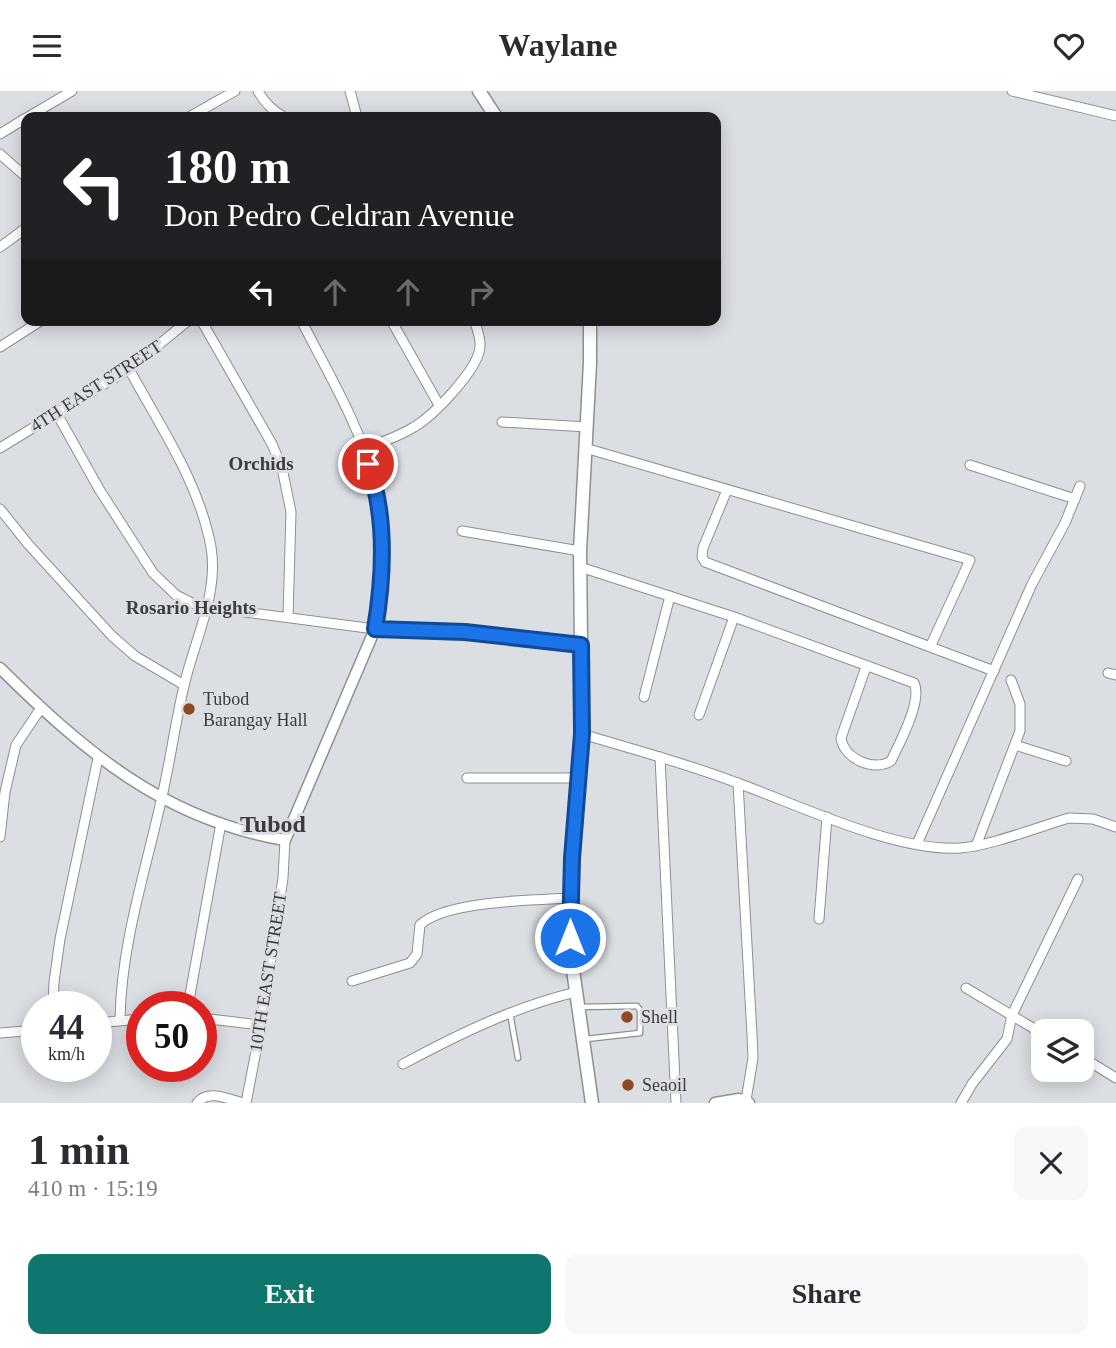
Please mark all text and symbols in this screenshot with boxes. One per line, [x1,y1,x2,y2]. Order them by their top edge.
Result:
icon: menu [28,27,66,65]
text: Waylane [498,27,618,63]
icon: heart [1050,27,1088,65]
text: 180 m [164,139,291,194]
icon: left [49,140,140,231]
text: Don Pedro Celdran Avenue [164,197,514,233]
icon: left [243,273,281,311]
icon: ahead [316,273,354,311]
icon: ahead [389,273,427,311]
icon: right [462,273,500,311]
street label: 4TH EAST STREET [27,336,165,436]
pin [338,434,398,494]
icon: arrive [349,445,387,483]
district label: Orchids [228,453,294,474]
district label: Rosario Heights [126,597,256,618]
place label: Tubod Barangay Hall [203,689,307,730]
marker: Tubod Barangay Hall [181,701,197,717]
district label: Tubod [240,811,307,837]
street label: 10TH EAST STREET [245,891,291,1053]
position arrow [533,901,607,975]
speed limit sign: 50 [126,991,217,1082]
place label: Shell [641,1007,678,1027]
text: 44 [49,1008,84,1047]
marker: Shell [619,1009,635,1025]
map controls [1031,1019,1094,1082]
button: layers [1031,1019,1094,1082]
text: km/h [48,1044,85,1064]
place label: Seaoil [642,1075,687,1095]
marker: Seaoil [620,1077,636,1093]
button: close [1014,1126,1088,1200]
text: 1 min [28,1127,130,1173]
text: 410 m · 15:19 [28,1176,158,1201]
button: Exit [28,1254,551,1334]
button: Share [565,1254,1088,1334]

